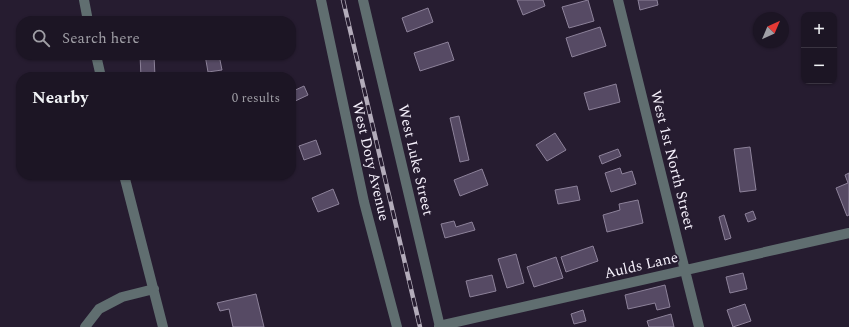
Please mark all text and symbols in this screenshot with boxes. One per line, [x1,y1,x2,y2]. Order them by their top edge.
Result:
north arrow [753,12,789,48]
map controls [801,12,837,84]
button: + [801,12,837,48]
search box [16,16,296,60]
icon: search [30,27,52,49]
text: Search here [62,27,140,50]
button: − [801,48,837,84]
text: Nearby [32,85,88,111]
text: 0 results [232,88,280,108]
street label: West 1st North Street [644,88,701,232]
street label: West Doty Avenue [346,99,396,223]
street label: West Luke Street [392,102,439,218]
street label: Aulds Lane [602,246,680,285]

